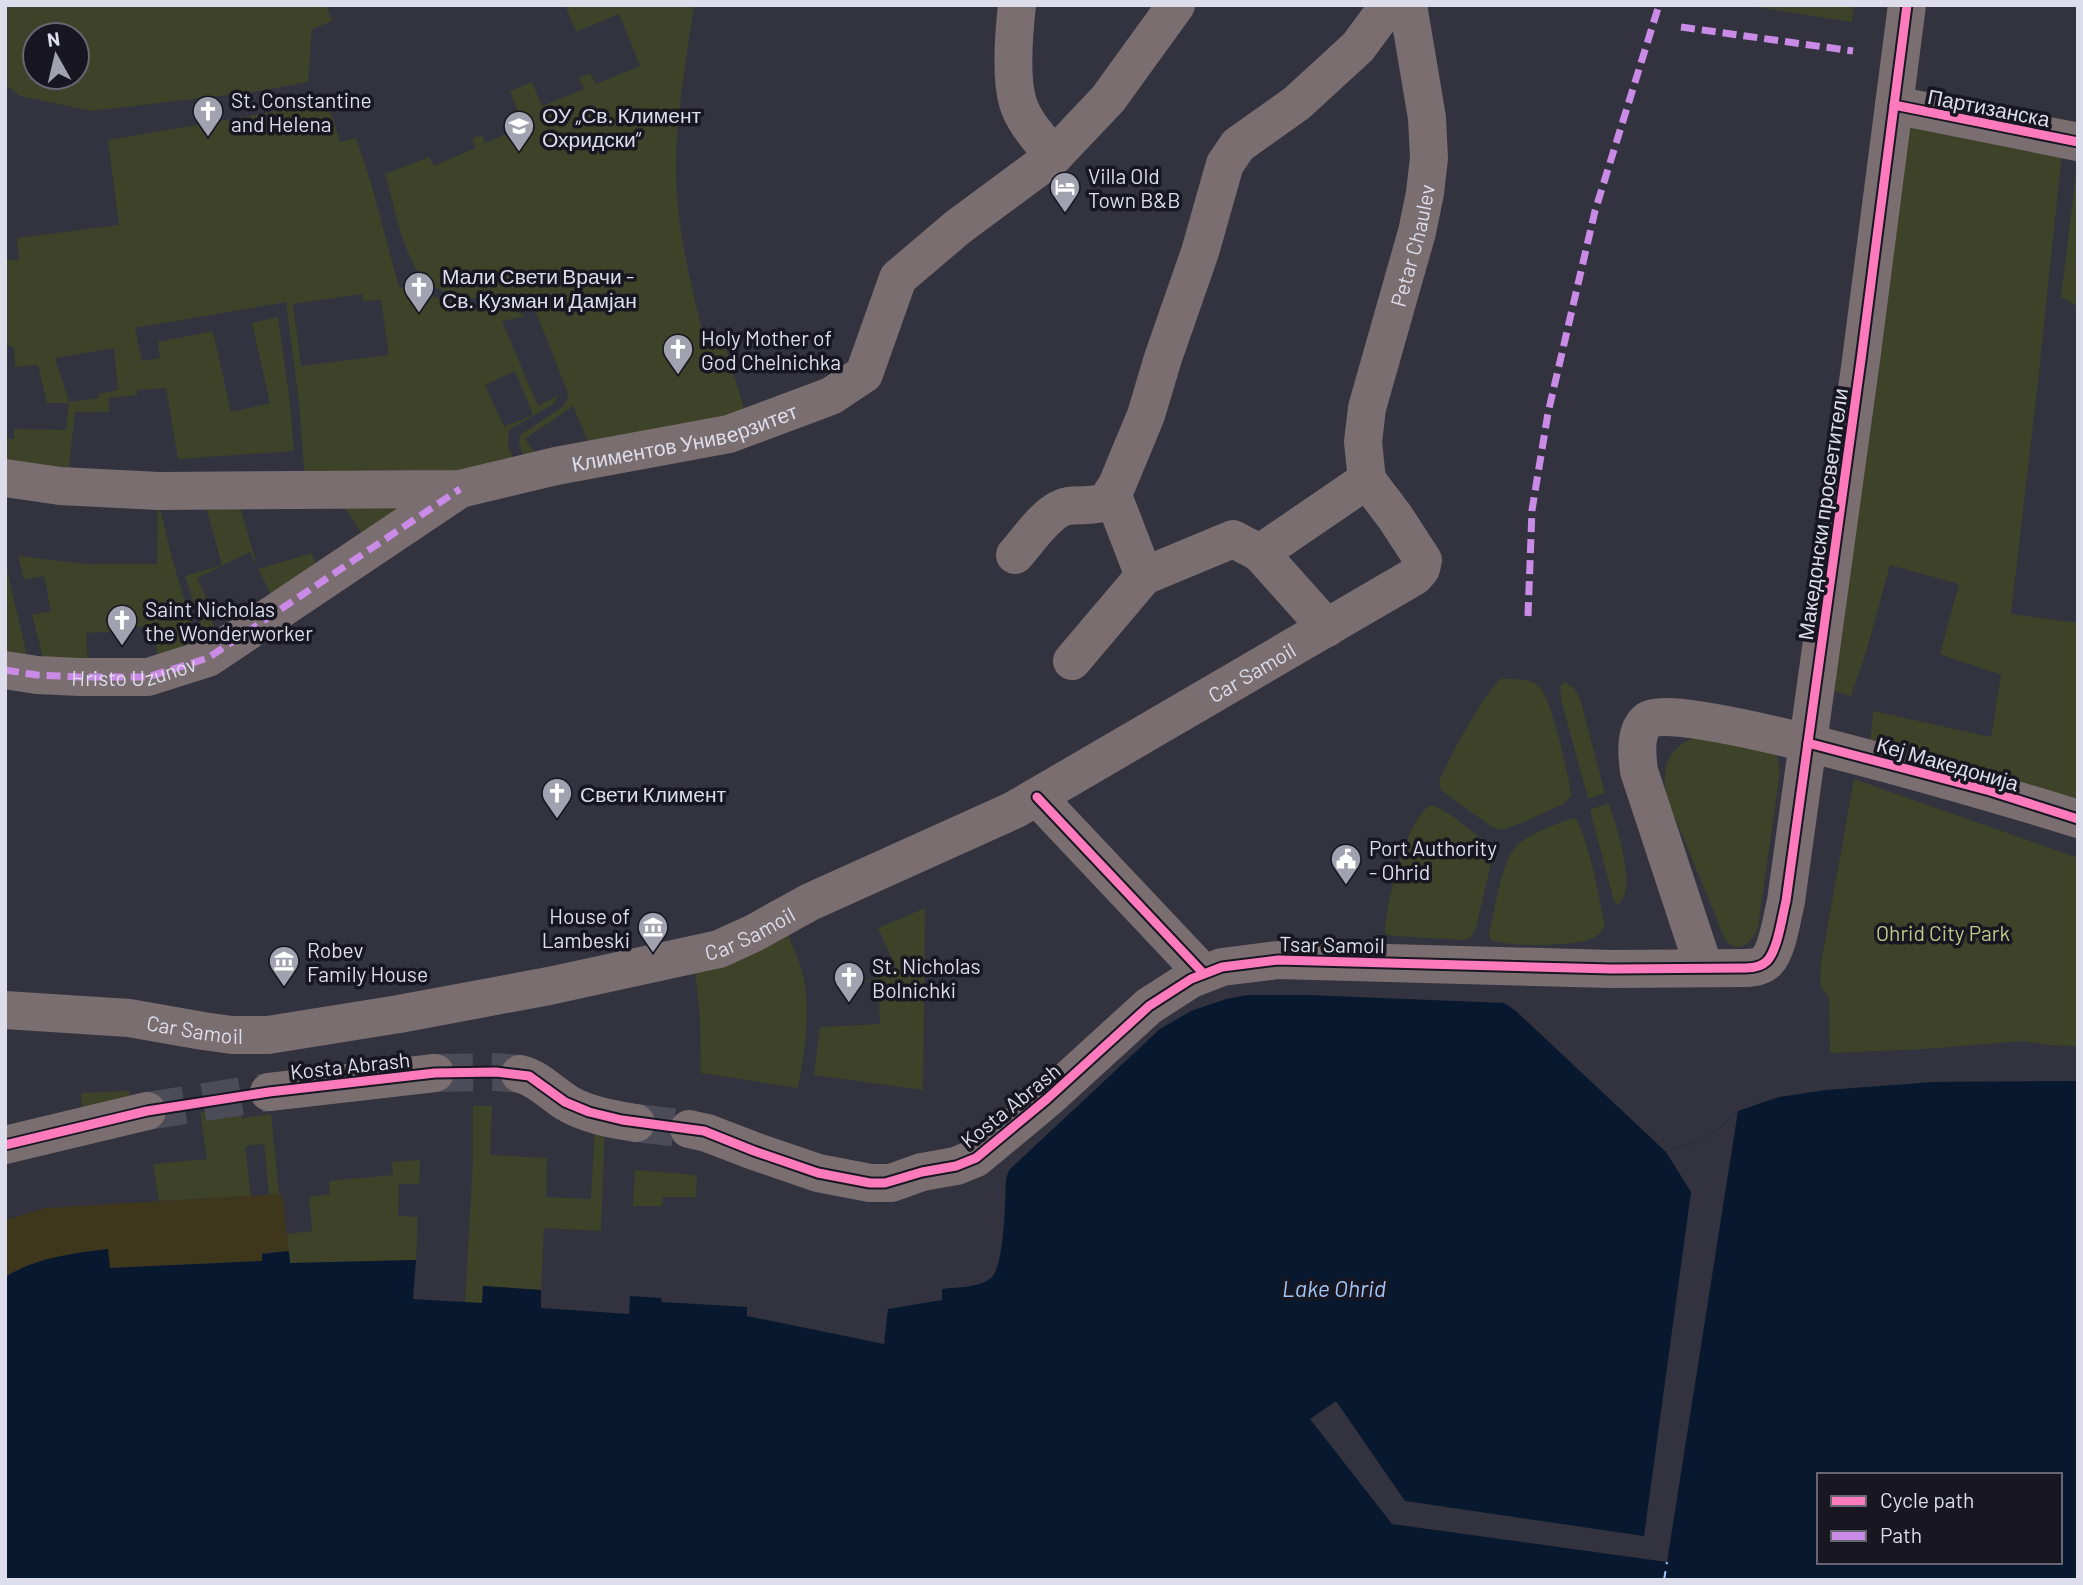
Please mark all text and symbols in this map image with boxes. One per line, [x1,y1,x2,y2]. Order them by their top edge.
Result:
north arrow [21,21,91,91]
text: N [46,26,61,51]
street label: Партизанска [1926,83,2053,131]
place label: St. Constantine and Helena [231,87,372,136]
church icon: St. Constantine and Helena [191,94,225,138]
place label: ОУ „Св. Климент Охридски“ [542,102,701,151]
school or university icon: ОУ „Св. Климент Охридски“ [502,109,536,153]
place label: Villa Old Town B&B [1088,163,1180,212]
hotel icon: Villa Old Town B&B [1048,170,1082,214]
street label: Petar Chaulev [1384,183,1438,309]
place label: Мали Свети Врачи - Св. Кузман и Дамјан [442,263,637,312]
church icon: Мали Свети Врачи - Св. Кузман и Дамјан [402,270,436,314]
place label: Holy Mother of God Chelnichka [701,325,841,374]
church icon: Holy Mother of God Chelnichka [661,332,695,376]
street label: Македонски просветители [1792,386,1852,642]
street label: Климентов Универзитет [569,397,801,475]
place label: Saint Nicholas the Wonderworker [145,596,313,645]
church icon: Saint Nicholas the Wonderworker [105,603,139,647]
street label: Car Samoil [1203,636,1300,707]
street label: Hristo Uzunov [71,650,199,690]
street label: Кеј Македонија [1874,731,2022,795]
church icon: Свети Климент [540,776,574,820]
place label: Свети Климент [580,781,727,806]
place label: Port Authority - Ohrid [1369,835,1497,884]
public building icon: Port Authority - Ohrid [1329,842,1363,886]
street label: Car Samoil [702,901,799,964]
place label: House of Lambeski [542,903,630,952]
museum icon: House of Lambeski [636,910,670,954]
park label: Ohrid City Park [1876,920,2010,945]
street label: Tsar Samoil [1279,931,1385,957]
place label: Robev Family House [307,937,428,986]
museum icon: Robev Family House [267,944,301,988]
place label: St. Nicholas Bolnichki [872,953,981,1002]
church icon: St. Nicholas Bolnichki [832,960,866,1004]
street label: Car Samoil [145,1009,243,1048]
street label: Kosta Abrash [289,1046,411,1084]
street label: Kosta Abrash [955,1057,1065,1153]
water label: Lake Ohrid [1282,1274,1386,1302]
legend [1817,1473,2062,1564]
text: Cycle path [1880,1487,1974,1512]
text: Path [1880,1522,1922,1547]

